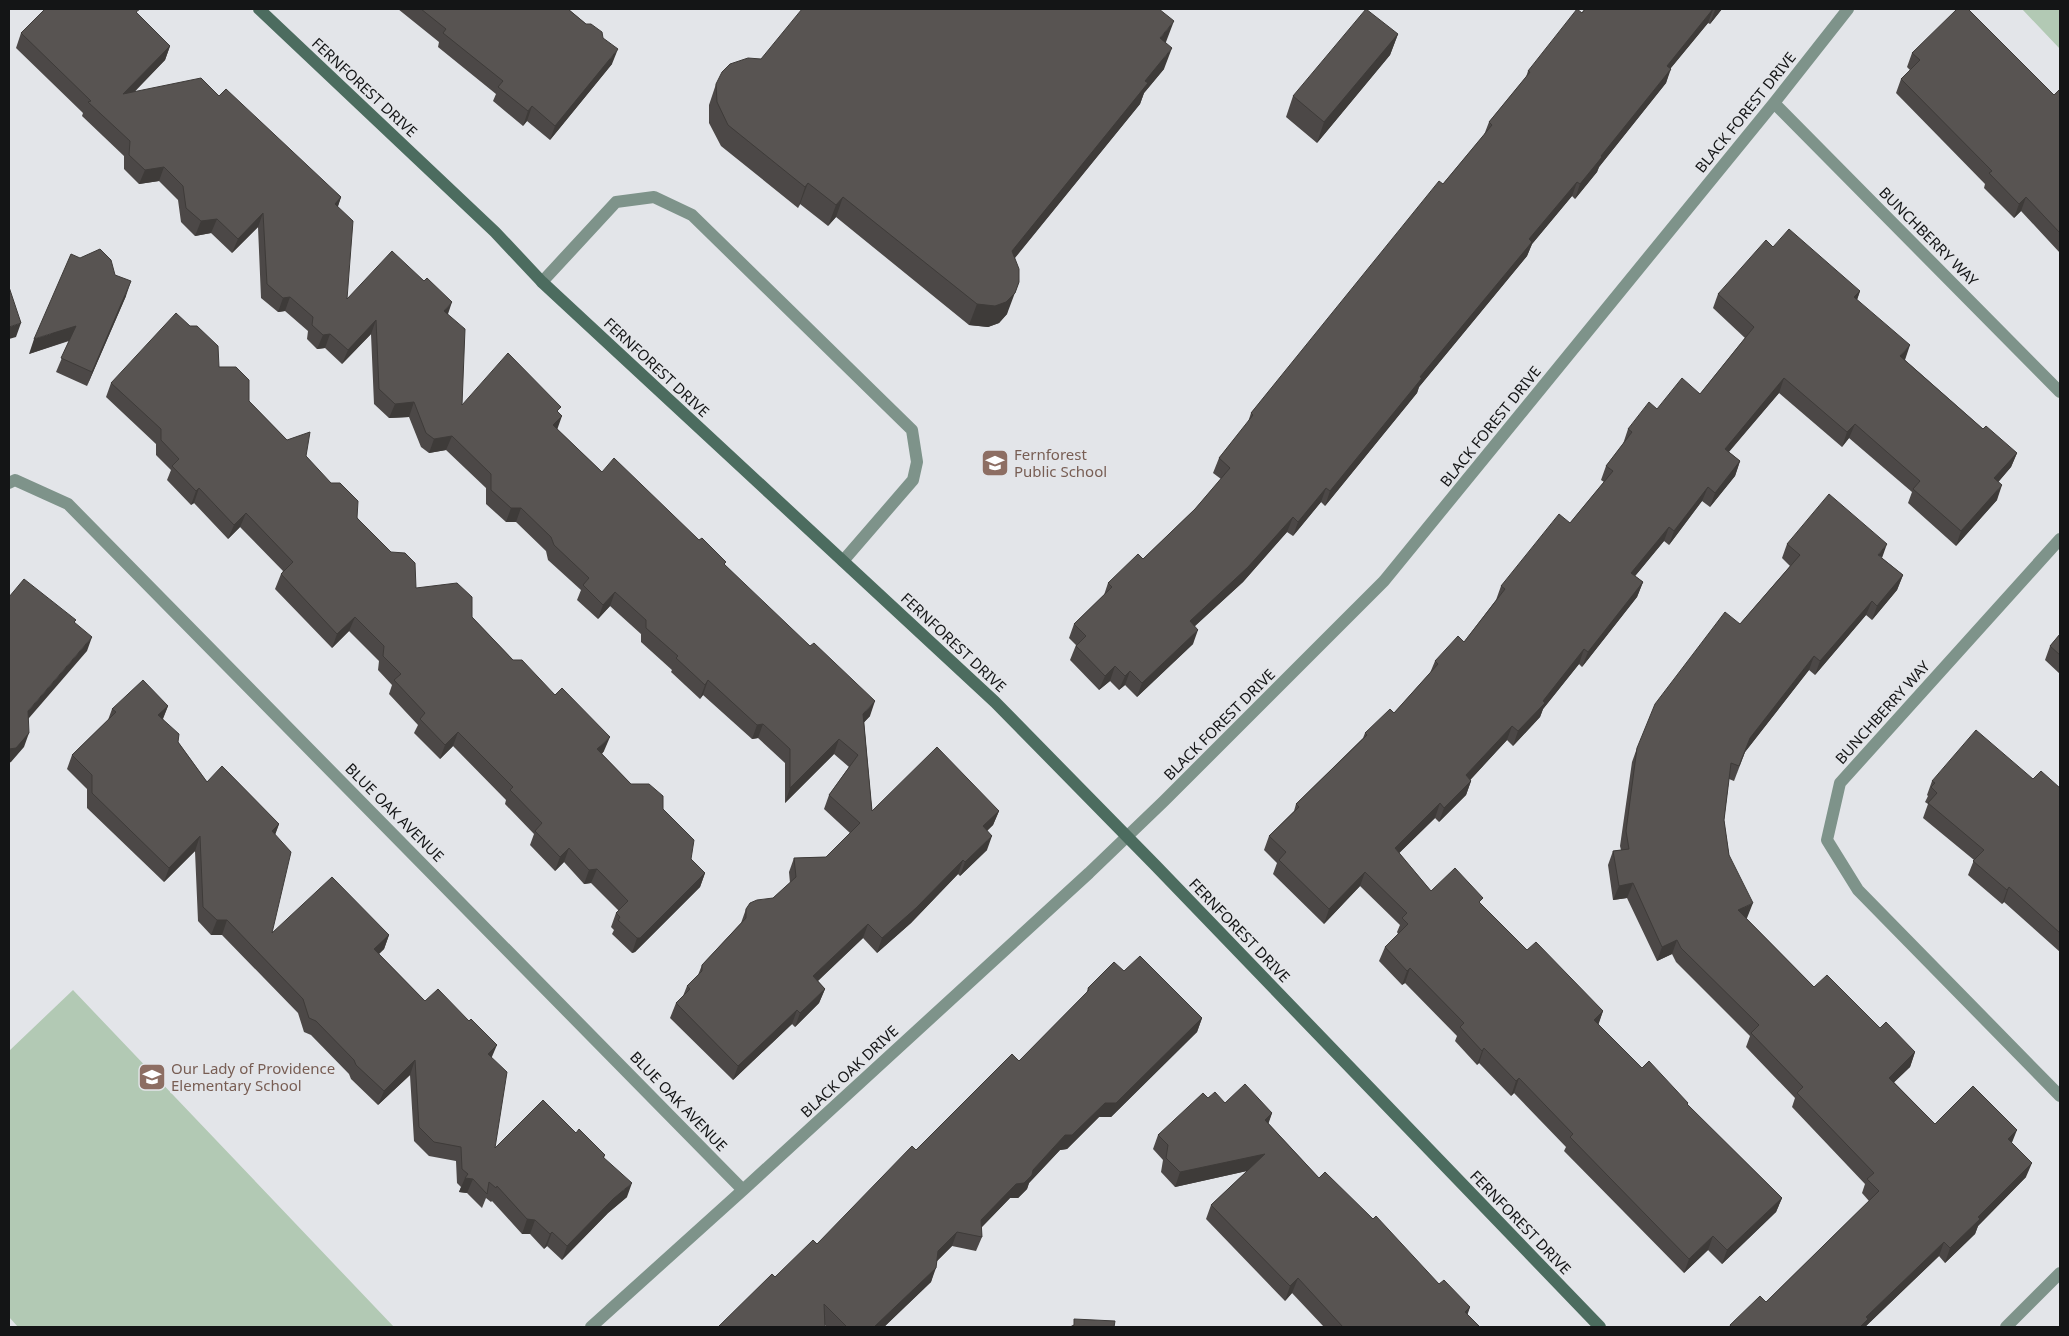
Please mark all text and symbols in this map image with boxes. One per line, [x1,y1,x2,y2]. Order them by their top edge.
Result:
street label: FERNFOREST DRIVE [308,33,422,141]
street label: BLACK FOREST DRIVE [1690,47,1800,177]
street label: BUNCHBERRY WAY [1875,182,1983,290]
street label: FERNFOREST DRIVE [600,313,714,421]
street label: BLACK FOREST DRIVE [1435,361,1545,491]
place label: Fernforest Public School [1014,444,1107,481]
school or university icon: Fernforest Public School [980,448,1010,478]
street label: FERNFOREST DRIVE [897,588,1011,696]
street label: BUNCHBERRY WAY [1830,656,1934,768]
street label: BLACK FOREST DRIVE [1159,664,1279,784]
street label: BLUE OAK AVENUE [341,758,449,866]
street label: FERNFOREST DRIVE [1185,874,1295,986]
street label: BLACK OAK DRIVE [796,1021,902,1121]
street label: BLUE OAK AVENUE [626,1047,732,1155]
place label: Our Lady of Providence Elementary School [171,1058,335,1095]
school or university icon: Our Lady of Providence Elementary School [137,1062,167,1092]
street label: FERNFOREST DRIVE [1466,1166,1576,1278]

